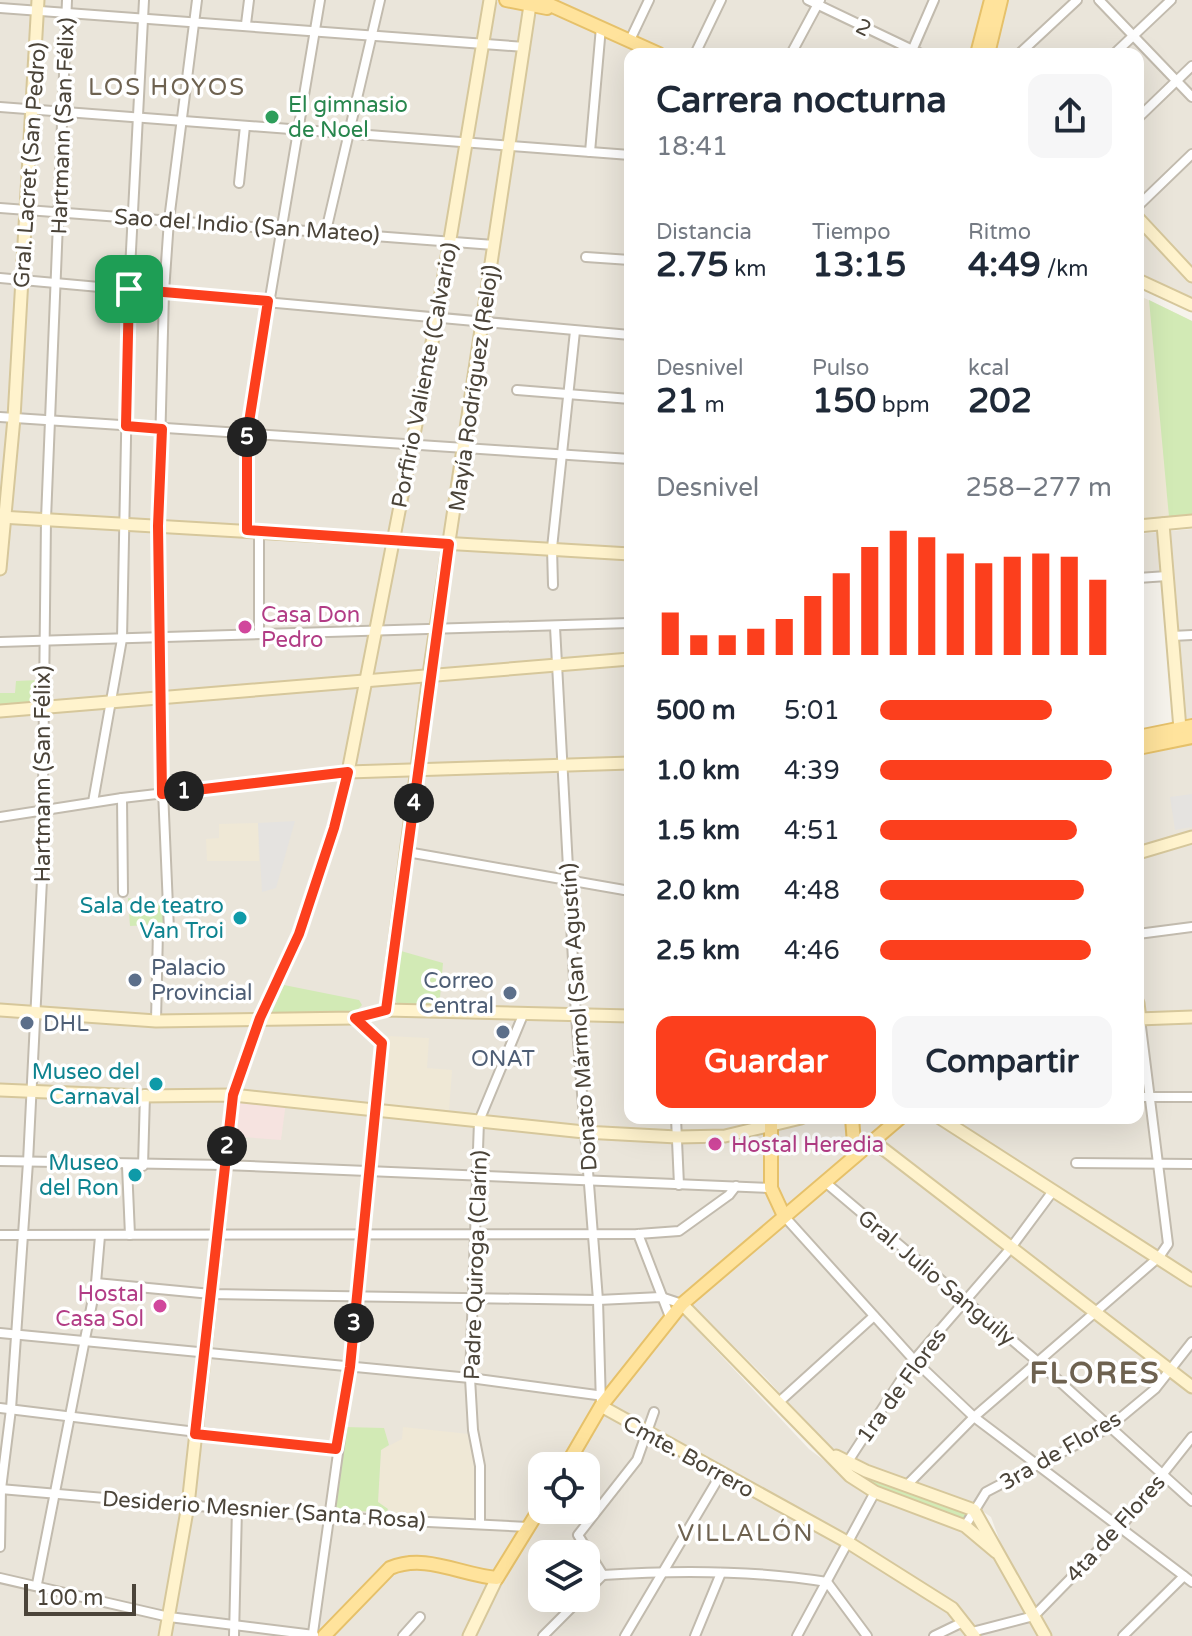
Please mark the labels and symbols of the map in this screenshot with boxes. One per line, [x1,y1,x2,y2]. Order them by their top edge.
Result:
street label: 2 [852,13,875,43]
street label: Hartmann (San Félix) [46,17,80,235]
street label: Gral. Lacret (San Pedro) [8,41,52,289]
district label: LOS HOYOS [88,73,246,102]
place label: El gimnasio de Noel [288,92,408,143]
marker: El gimnasio de Noel [263,108,281,126]
street label: Sao del Indio (San Mateo) [113,204,381,248]
street label: Porfirio Valiente (Calvario) [386,240,463,510]
pin [95,255,163,323]
street label: Mayía Rodríguez (Reloj) [444,263,504,513]
pin: 5 [227,417,267,457]
place label: Casa Don Pedro [261,602,360,653]
marker: Casa Don Pedro [236,618,254,636]
street label: Hartmann (San Félix) [30,665,56,883]
pin: 1 [164,771,204,811]
pin: 4 [394,783,434,823]
street label: Donato Mármol (San Agustín) [555,862,603,1172]
place label: Sala de teatro Van Troi [80,893,224,944]
marker: Sala de teatro Van Troi [231,909,249,927]
place label: Palacio Provincial [151,955,253,1006]
place label: Correo Central [419,968,494,1019]
marker: Palacio Provincial [126,971,144,989]
marker: Correo Central [501,984,519,1002]
place label: DHL [43,1011,89,1037]
marker: DHL [18,1014,36,1032]
marker: ONAT [494,1023,512,1041]
place label: ONAT [471,1046,536,1072]
place label: Museo del Carnaval [32,1059,140,1110]
marker: Museo del Carnaval [147,1075,165,1093]
pin: 2 [207,1126,247,1166]
place label: Hostal Heredia [731,1132,884,1158]
marker: Hostal Heredia [706,1135,724,1153]
place label: Museo del Ron [39,1150,119,1201]
street label: Padre Quiroga (Clarín) [459,1150,493,1380]
marker: Museo del Ron [126,1166,144,1184]
street label: Gral. Julio Sanguily [852,1204,1020,1351]
place label: Hostal Casa Sol [55,1281,144,1332]
marker: Hostal Casa Sol [151,1297,169,1315]
pin: 3 [334,1303,374,1343]
street label: 1ra de Flores [851,1323,952,1448]
district label: FLORES [1030,1355,1160,1392]
street label: 3ra de Flores [995,1406,1126,1496]
street label: Cmte. Borrero [618,1410,759,1504]
street label: 4ta de Flores [1061,1470,1171,1588]
street label: Desiderio Mesnier (Santa Rosa) [101,1486,427,1534]
district label: VILLALÓN [677,1518,815,1548]
scale bar [24,1580,136,1616]

